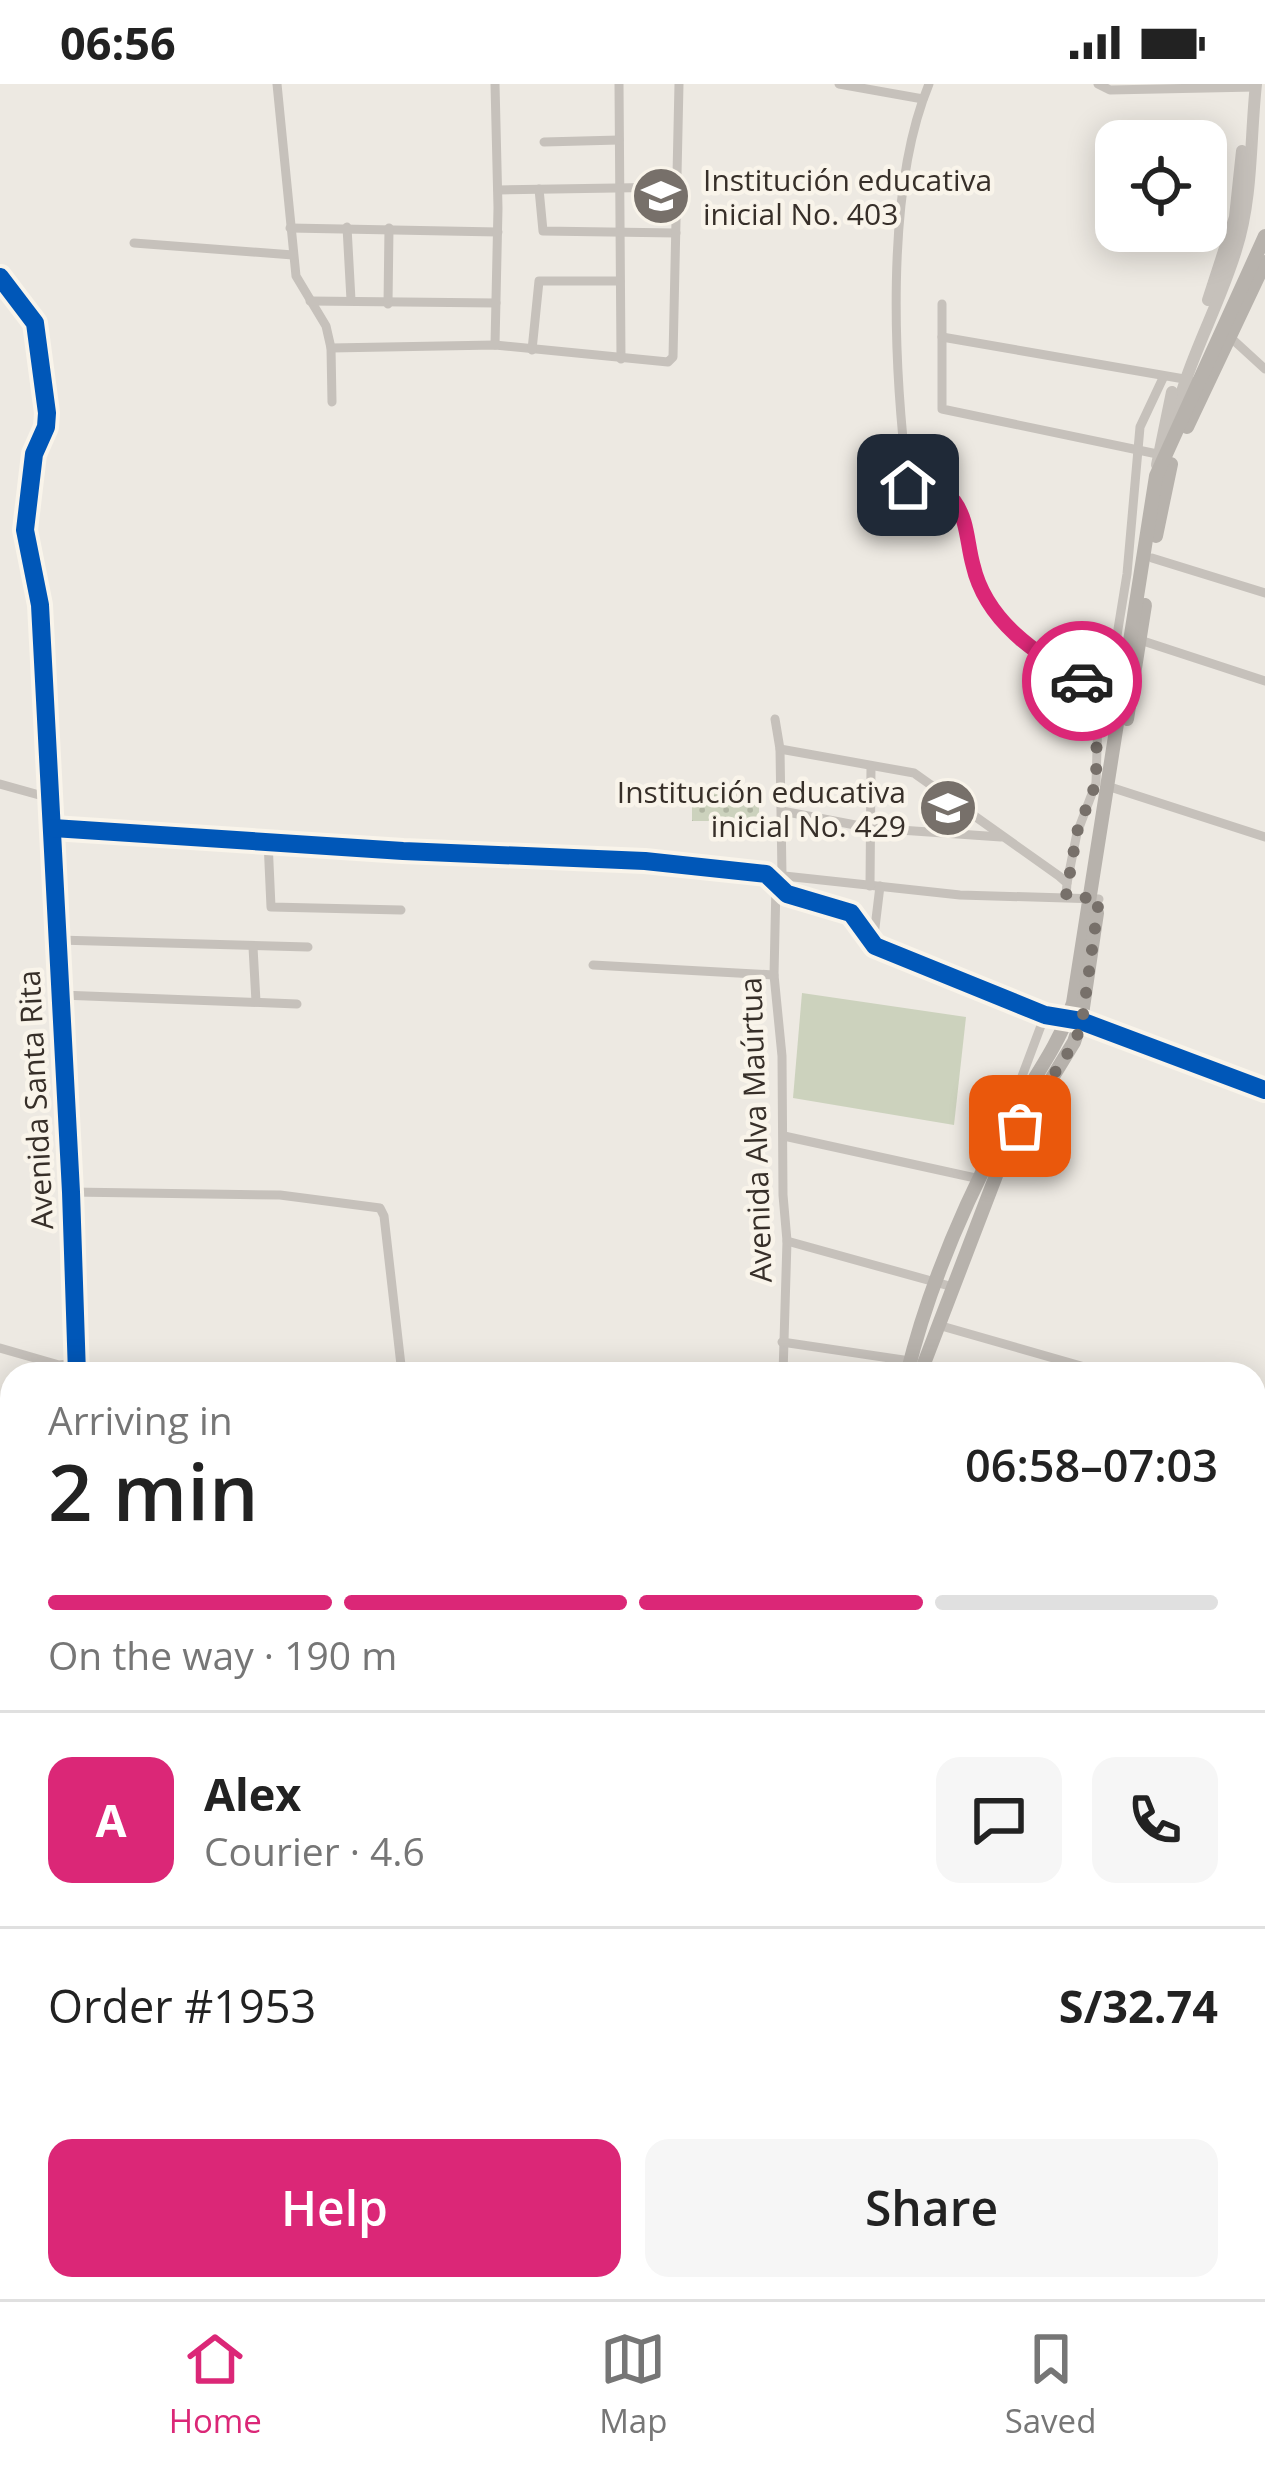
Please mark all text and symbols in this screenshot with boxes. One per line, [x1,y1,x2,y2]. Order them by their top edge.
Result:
text: 06:56 [60,12,176,73]
map controls [1095,120,1227,252]
button: locate [1095,120,1227,252]
place label: Institución educativa inicial No. 403 [703,159,992,234]
school or university icon: Institución educativa inicial No. 403 [630,165,692,227]
pin [857,434,959,536]
icon: home [875,452,941,518]
courier [1022,621,1142,741]
icon: car [1049,648,1115,714]
place label: Institución educativa inicial No. 429 [617,771,906,846]
school or university icon: Institución educativa inicial No. 429 [917,777,979,839]
street label: Avenida Santa Rita [8,969,62,1231]
street label: Avenida Alva Maúrtua [729,977,781,1283]
pin [969,1075,1071,1177]
icon: bag [987,1093,1053,1159]
text: Arriving in [48,1393,233,1446]
text: 06:58–07:03 [965,1434,1218,1495]
text: 2 min [48,1438,259,1544]
text: On the way · 190 m [48,1628,397,1681]
button: chat [936,1757,1062,1883]
button: phone [1092,1757,1218,1883]
text: Alex [204,1763,301,1824]
text: A [95,1789,127,1850]
text: Courier · 4.6 [204,1824,425,1877]
text: Order #1953 [48,1975,316,2036]
text: S/32.74 [1059,1975,1218,2036]
button: Help [48,2139,621,2277]
button: Share [645,2139,1218,2277]
tab: Home [169,2326,262,2443]
tab: Map [599,2326,667,2443]
tab: Saved [1005,2326,1096,2443]

